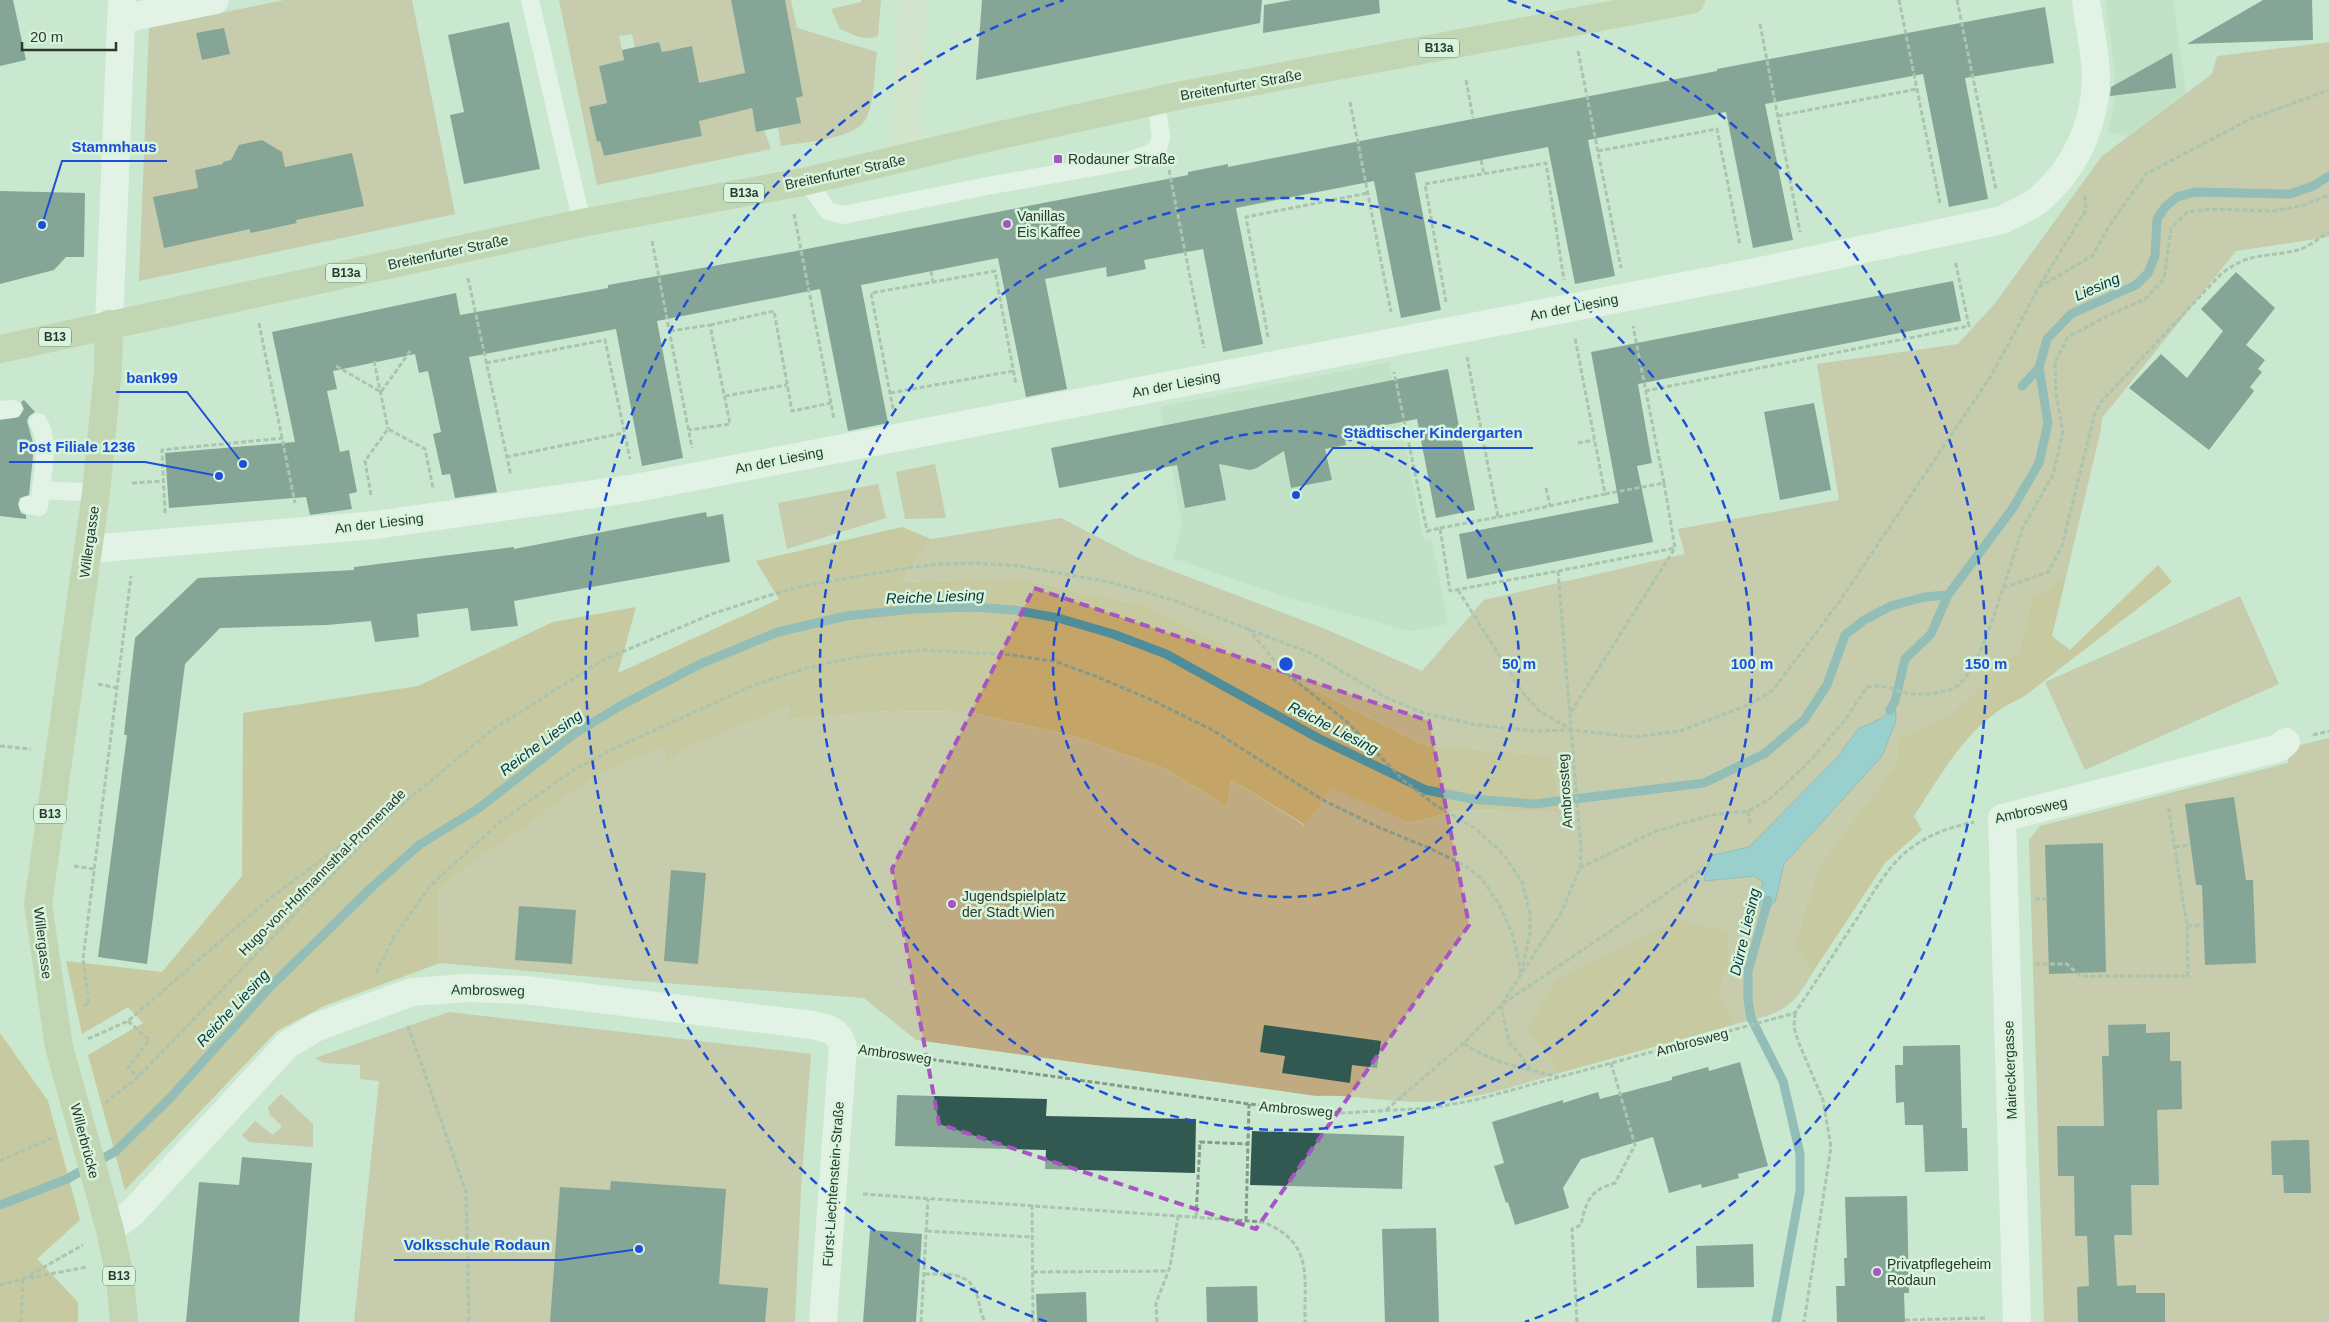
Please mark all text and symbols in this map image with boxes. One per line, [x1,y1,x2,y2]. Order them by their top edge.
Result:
scale bar [22,20,116,52]
text: 20 m [30,28,63,45]
road number: B13a [1419,38,1459,58]
street label: Breitenfurter Straße [1179,66,1303,104]
callout: Stammhaus [62,131,167,161]
text: Stammhaus [71,138,157,155]
street label: Breitenfurter Straße [783,151,907,193]
place label: Rodauner Straße [1068,151,1176,167]
marker: Rodauner Straße [1052,153,1064,165]
road number: B13a [724,184,764,202]
place label: Vanillas Eis Kaffee [1017,208,1081,240]
marker: Vanillas Eis Kaffee [1001,218,1013,230]
street label: Breitenfurter Straße [386,231,510,273]
road number: B13a [326,264,366,282]
water label: Liesing [2072,269,2123,304]
street label: An der Liesing [1529,291,1619,323]
road number: B13 [39,328,71,347]
callout: bank99 [116,362,187,392]
street label: An der Liesing [1131,368,1221,400]
text: bank99 [126,369,178,386]
callout: Städtischer Kindergarten [1333,418,1533,448]
text: Städtischer Kindergarten [1343,424,1523,441]
callout: Post Filiale 1236 [9,432,145,462]
text: Post Filiale 1236 [19,438,135,455]
street label: An der Liesing [734,444,824,476]
street label: Willergasse [76,505,102,579]
street label: An der Liesing [334,510,424,536]
water label: Reiche Liesing [886,586,985,607]
centre of rings [1277,655,1295,673]
text: 50 m [1502,655,1536,672]
text: 100 m [1731,655,1773,672]
text: 150 m [1965,655,2007,672]
water label: Reiche Liesing [1286,698,1382,758]
water label: Reiche Liesing [496,706,586,779]
street label: Ambrossteg [1554,753,1576,829]
street label: Hugo-von-Hofmannsthal-Promenade [235,785,409,959]
street label: Ambrosweg [1993,794,2069,826]
road number: B13 [34,804,66,824]
water label: Dürre Liesing [1726,886,1763,977]
place label: Jugendspielplatz der Stadt Wien [962,888,1066,920]
marker: Jugendspielplatz der Stadt Wien [946,898,958,910]
street label: Willergasse [31,906,55,980]
water label: Reiche Liesing [193,965,273,1049]
street label: Ambrosweg [451,981,525,999]
street label: Maireckergasse [2000,1020,2020,1120]
street label: Ambrosweg [1654,1025,1730,1059]
street label: Ambrosweg [857,1041,933,1067]
street label: Ambrosweg [1258,1098,1334,1120]
street label: Fürst-Liechtenstein-Straße [819,1101,847,1267]
street label: Willerbrücke [67,1102,103,1180]
callout: Volksschule Rodaun [394,1230,561,1260]
text: Volksschule Rodaun [404,1236,550,1253]
place label: Privatpflegeheim Rodaun [1887,1256,1991,1288]
road number: B13 [103,1266,135,1285]
marker: Privatpflegeheim Rodaun [1871,1266,1883,1278]

